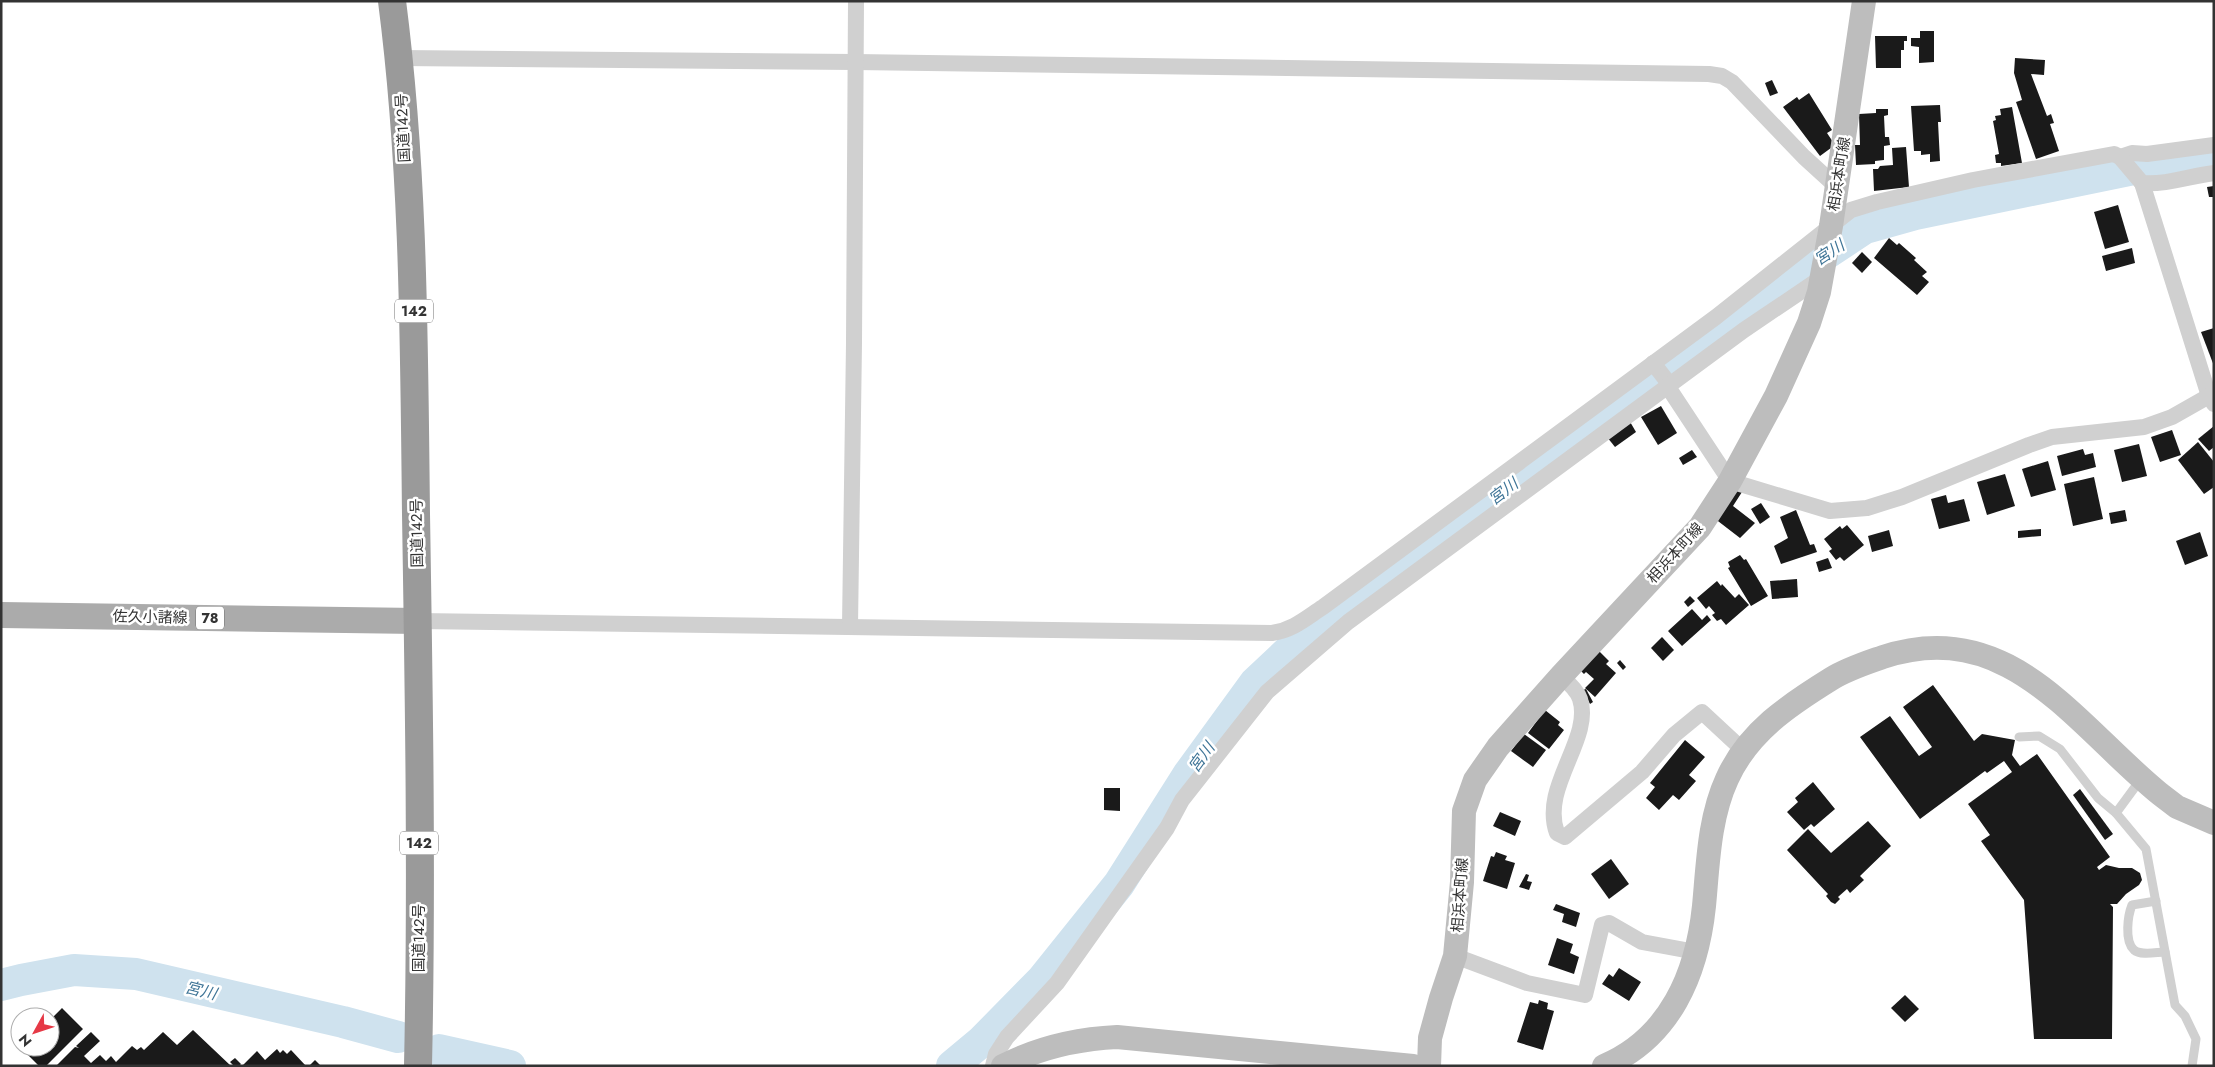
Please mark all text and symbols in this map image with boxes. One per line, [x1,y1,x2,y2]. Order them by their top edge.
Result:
street label: 国道142号 [390,93,416,163]
street label: 相浜本町線 [1822,135,1856,213]
water label: 宮川 [1810,233,1851,271]
road number: 142 [395,300,433,322]
water label: 宮川 [1484,471,1525,510]
street label: 国道142号 [405,498,429,568]
street label: 相浜本町線 [1642,518,1708,588]
street label: 佐久小諸線 [112,605,188,629]
road number: 78 [196,606,224,630]
water label: 宮川 [1183,736,1221,777]
road number: 142 [400,831,438,854]
street label: 相浜本町線 [1446,857,1474,933]
street label: 国道142号 [408,903,430,973]
water label: 宮川 [183,975,221,1006]
north arrow [10,1007,60,1057]
text: N [14,1030,36,1051]

